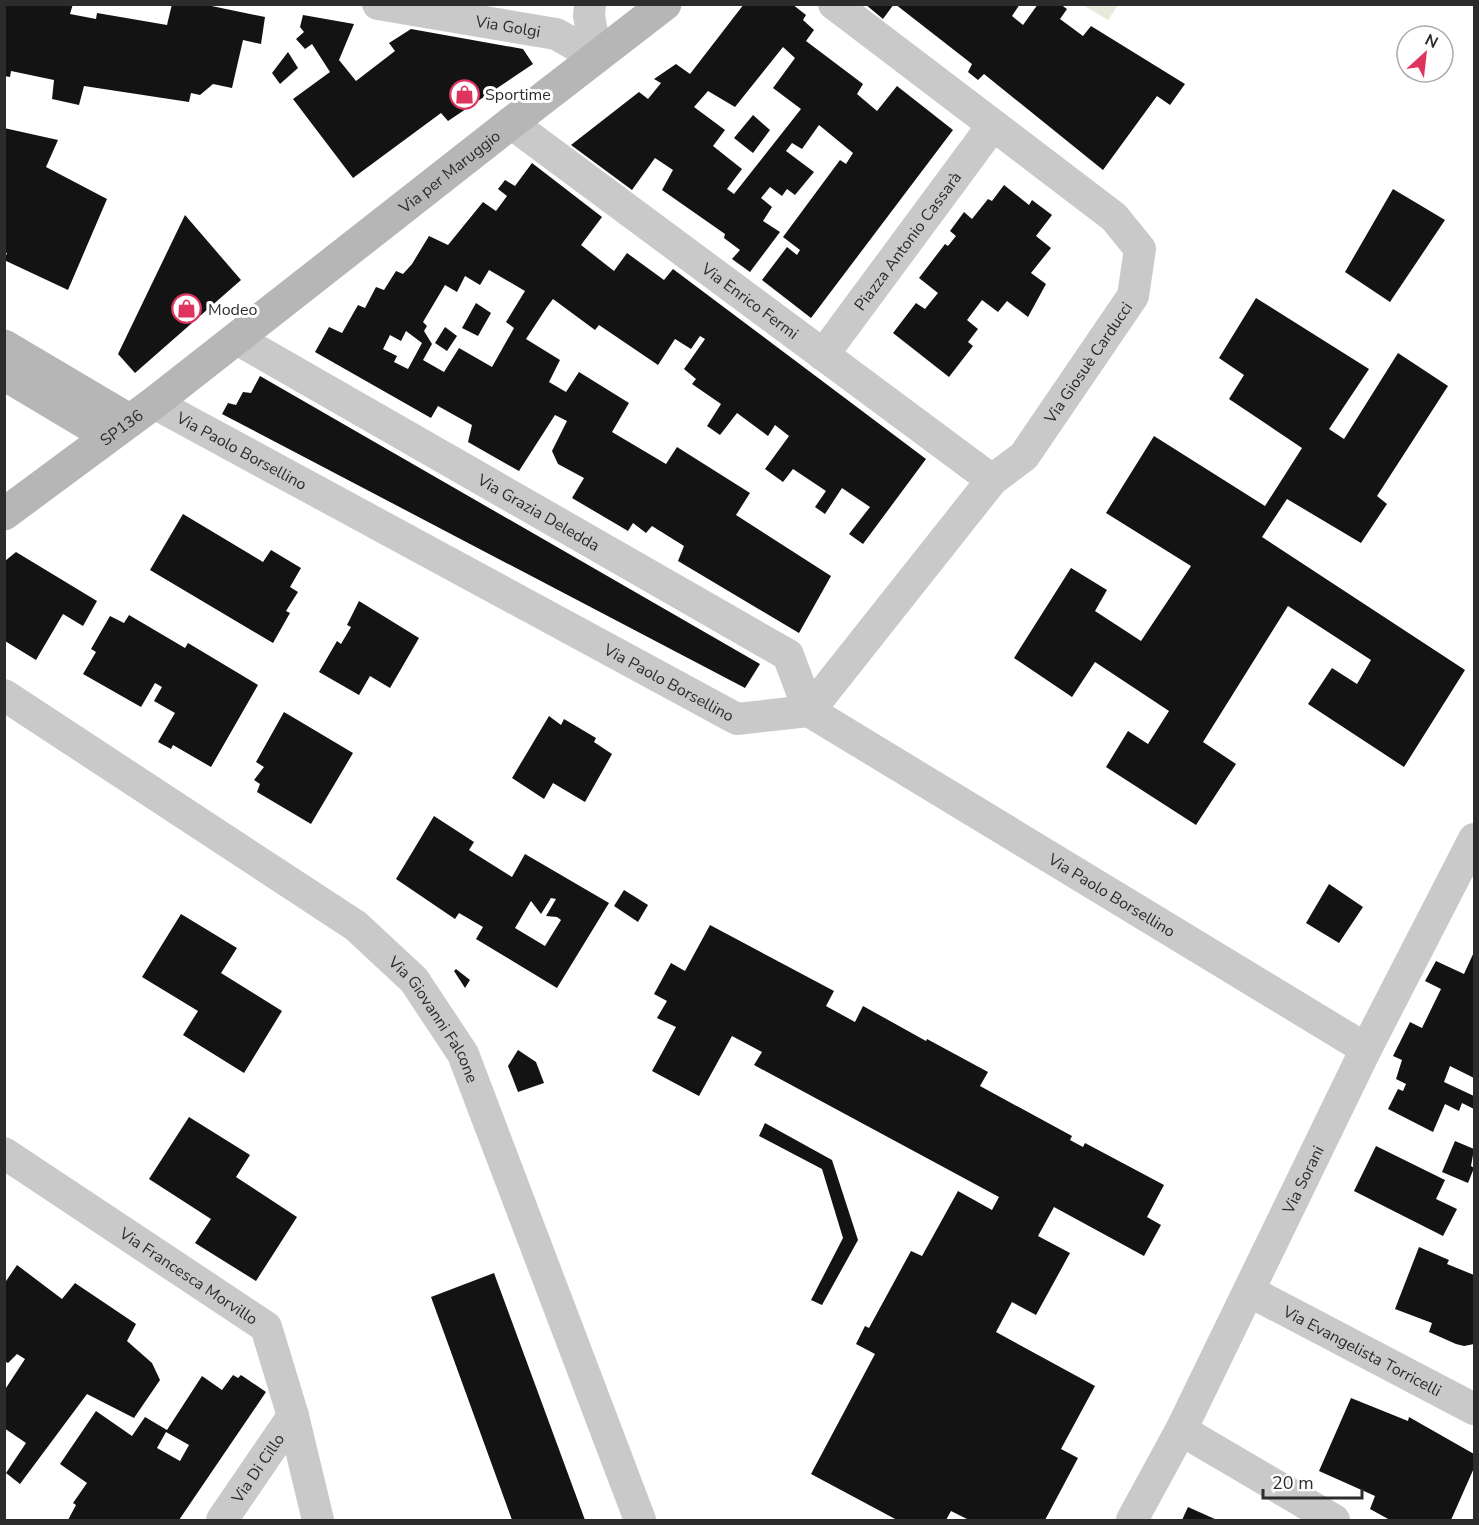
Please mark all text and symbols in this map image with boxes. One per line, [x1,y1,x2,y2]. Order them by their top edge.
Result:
street label: Via Golgi [473,10,542,43]
north arrow [1395,24,1455,84]
text: N [1421,29,1442,54]
shop icon: Sportime [448,78,480,110]
place label: Sportime [485,84,551,106]
street label: Via per Maruggio [394,125,505,219]
street label: Piazza Antonio Cassarà [849,167,967,315]
street label: Via Enrico Fermi [696,258,803,345]
shop icon: Modeo [171,293,203,325]
street label: Via Giosuè Carducci [1039,298,1138,429]
place label: Modeo [208,299,257,321]
street label: SP136 [96,405,148,451]
street label: Via Paolo Borsellino [172,407,311,496]
street label: Via Grazia Deledda [472,469,604,557]
street label: Via Paolo Borsellino [599,638,738,727]
street label: Via Paolo Borsellino [1043,848,1179,943]
street label: Via Giovanni Falcone [382,951,483,1086]
street label: Via Sorani [1277,1142,1329,1218]
street label: Via Francesca Morvillo [114,1222,262,1331]
street label: Via Evangelista Torricelli [1278,1300,1445,1402]
street label: Via Di Cillo [226,1429,290,1509]
scale bar [1263,1462,1362,1500]
text: 20 m [1272,1471,1314,1495]

